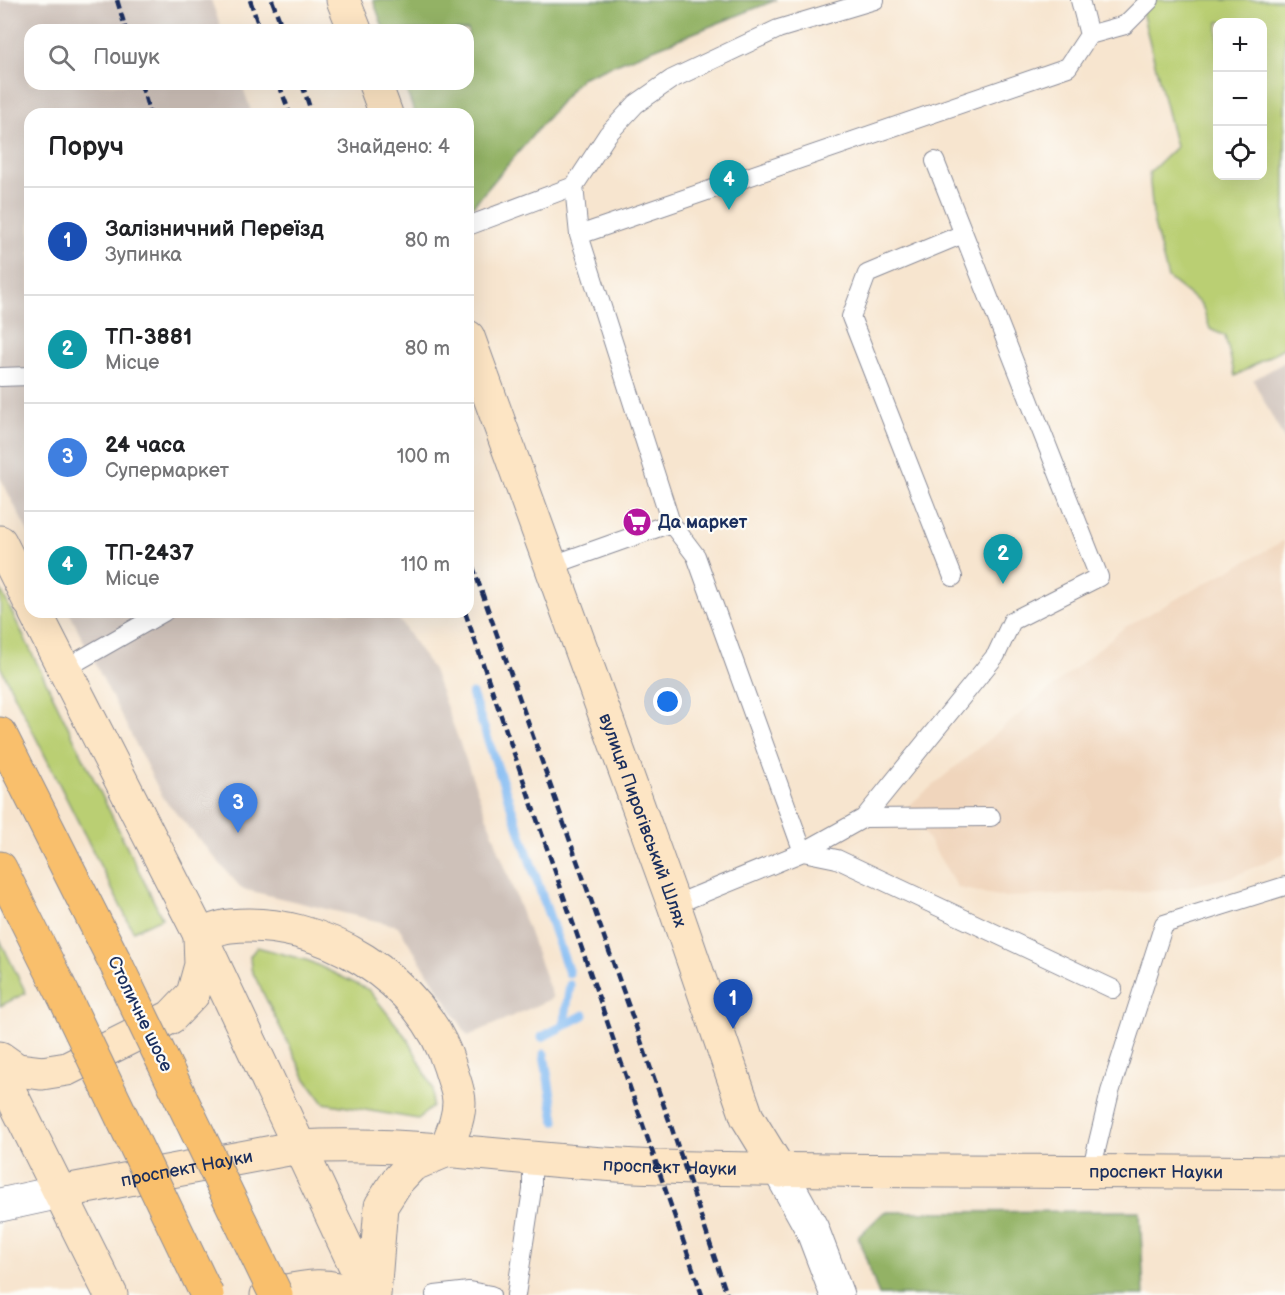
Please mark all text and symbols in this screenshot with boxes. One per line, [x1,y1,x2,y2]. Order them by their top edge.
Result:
map controls [1213,18,1267,180]
button: + [1213,18,1267,72]
search box [24,24,474,90]
icon: search [45,41,78,74]
text: Пошук [93,44,160,71]
button: − [1213,72,1267,126]
button: locate [1213,126,1267,180]
text: Поруч [48,132,124,163]
text: Знайдено: 4 [337,135,450,159]
pin: 4 [710,160,748,210]
text: Залізничний Переїзд [105,216,324,243]
text: 1 [63,229,72,253]
text: 80 m [405,229,450,253]
text: Зупинка [105,243,182,267]
text: ТП-3881 [105,324,192,351]
text: 2 [62,337,73,361]
text: 80 m [405,337,450,361]
text: Місце [105,351,159,375]
text: 24 часа [105,432,185,459]
text: 3 [62,445,73,469]
text: 100 m [397,445,450,469]
text: Супермаркет [105,459,229,483]
supermarket icon: Да маркет [621,506,653,538]
place label: Да маркет [658,512,748,533]
pin: 2 [984,534,1022,584]
text: ТП-2437 [105,540,194,567]
text: 4 [62,553,73,577]
text: 110 m [401,553,450,577]
text: Місце [105,567,159,591]
your location [653,687,682,716]
street label: вулиця Пирогівський Шлях [595,710,691,930]
pin: 3 [218,784,258,833]
street label: Столичне шосе [103,953,177,1075]
pin: 1 [714,980,752,1029]
street label: проспект Науки [119,1145,255,1191]
street label: проспект Науки [602,1154,737,1179]
street label: проспект Науки [1089,1161,1223,1183]

